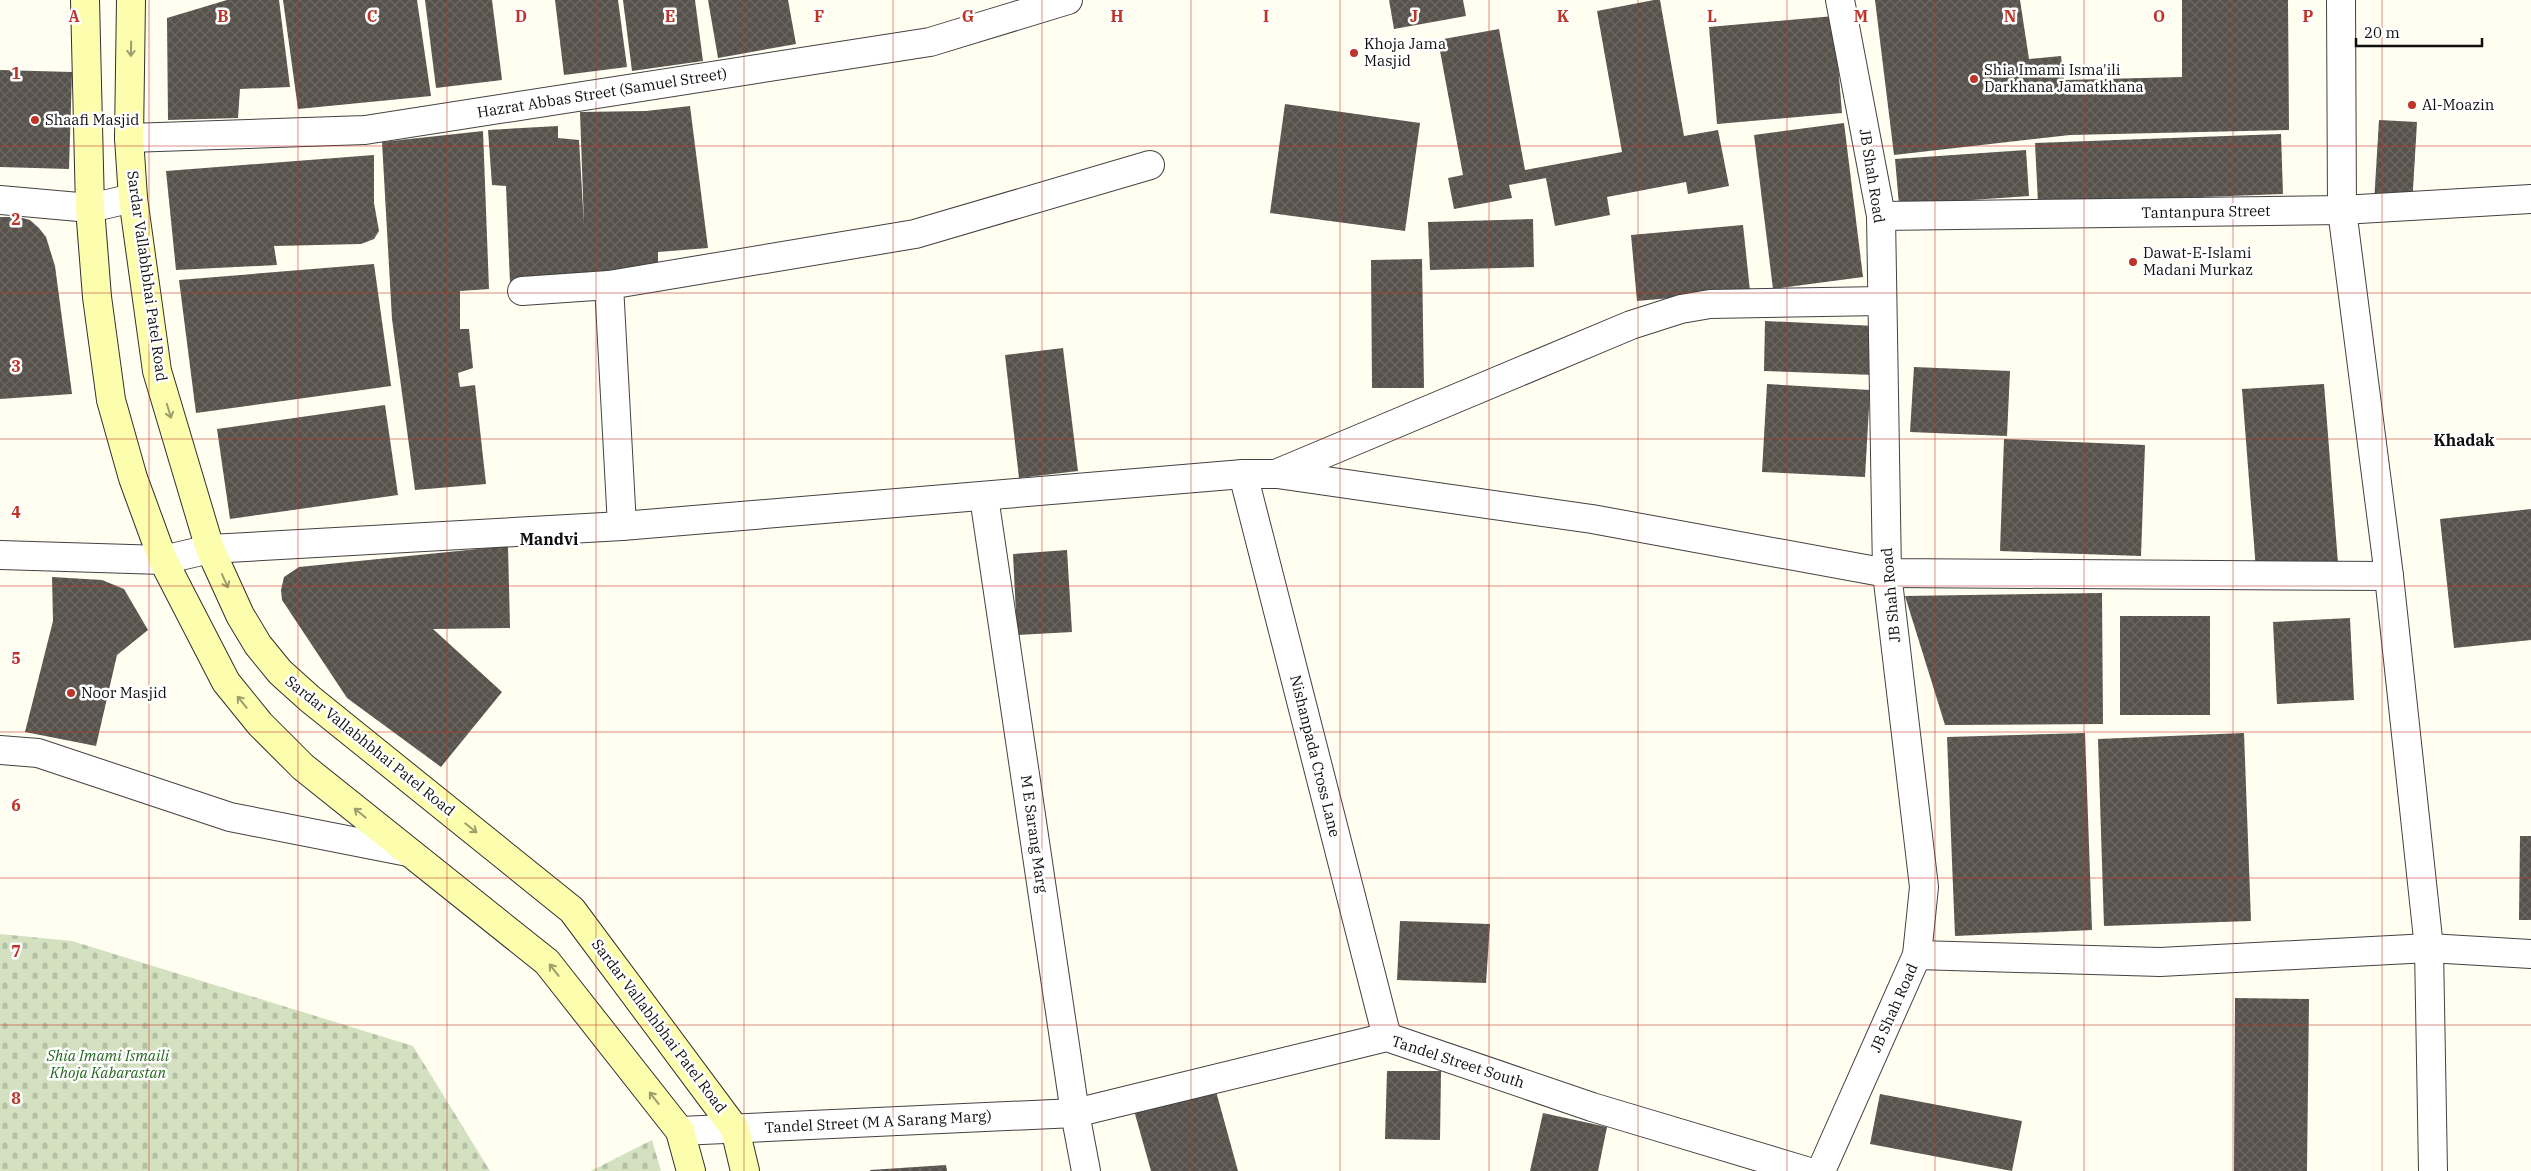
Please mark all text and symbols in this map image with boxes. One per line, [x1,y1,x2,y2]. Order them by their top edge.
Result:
text: A [68,6,80,26]
text: B [217,6,229,26]
text: C [367,6,377,26]
text: D [515,6,527,26]
text: E [665,6,675,26]
text: F [814,6,824,26]
text: G [962,6,974,26]
text: H [1111,6,1124,26]
text: I [1263,6,1269,26]
text: J [1410,6,1418,26]
text: K [1557,6,1570,26]
text: L [1707,6,1717,26]
text: M [1854,6,1868,26]
text: N [2004,6,2016,26]
text: O [2153,6,2165,26]
text: P [2303,6,2314,26]
scale bar [2356,15,2482,47]
text: 20 m [2364,23,2400,42]
place label: Khoja Jama Masjid [1364,34,1446,70]
one-way arrow [126,40,135,56]
marker: Khoja Jama Masjid [1348,47,1360,59]
place label: Shia Imami Isma'ili Darkhana Jamatkhana [1984,60,2144,96]
text: 1 [11,63,21,83]
street label: Hazrat Abbas Street (Samuel Street) [476,63,728,122]
marker: Shia Imami Isma'ili Darkhana Jamatkhana [1968,73,1980,85]
place label: Al-Moazin [2422,95,2495,114]
marker: Al-Moazin [2406,99,2418,111]
place label: Shaafi Masjid [45,110,139,129]
marker: Shaafi Masjid [29,114,41,126]
street label: JB Shah Road [1856,127,1889,225]
street label: Sardar Vallabhbhai Patel Road [123,169,172,383]
street label: Tantanpura Street [2141,201,2271,222]
text: 2 [11,209,21,229]
place label: Dawat-E-Islami Madani Murkaz [2143,243,2253,279]
marker: Dawat-E-Islami Madani Murkaz [2127,256,2139,268]
text: 3 [11,356,21,376]
one-way arrow [165,402,175,418]
district label: Khadak [2433,430,2495,450]
text: 4 [11,502,21,522]
district label: Mandvi [520,529,578,549]
street label: JB Shah Road [1877,547,1904,643]
one-way arrow [221,573,230,588]
text: 5 [11,648,21,668]
street label: Sardar Vallabhbhai Patel Road [282,671,459,820]
street label: Nishanpada Cross Lane [1286,673,1345,839]
place label: Noor Masjid [81,683,167,702]
marker: Noor Masjid [65,687,77,699]
one-way arrow [236,695,247,708]
street label: M E Sarang Marg [1017,774,1052,894]
text: 6 [11,795,21,815]
one-way arrow [353,807,366,818]
one-way arrow [464,823,477,834]
street label: Sardar Vallabhbhai Patel Road [588,935,731,1116]
text: 7 [11,941,21,961]
street label: JB Shah Road [1865,960,1922,1055]
one-way arrow [548,964,559,977]
street label: Tandel Street South [1389,1031,1527,1092]
park label: Shia Imami Ismaili Khoja Kabarastan [46,1046,170,1082]
text: 8 [11,1088,21,1108]
one-way arrow [648,1092,659,1105]
street label: Tandel Street (M A Sarang Marg) [764,1106,992,1137]

